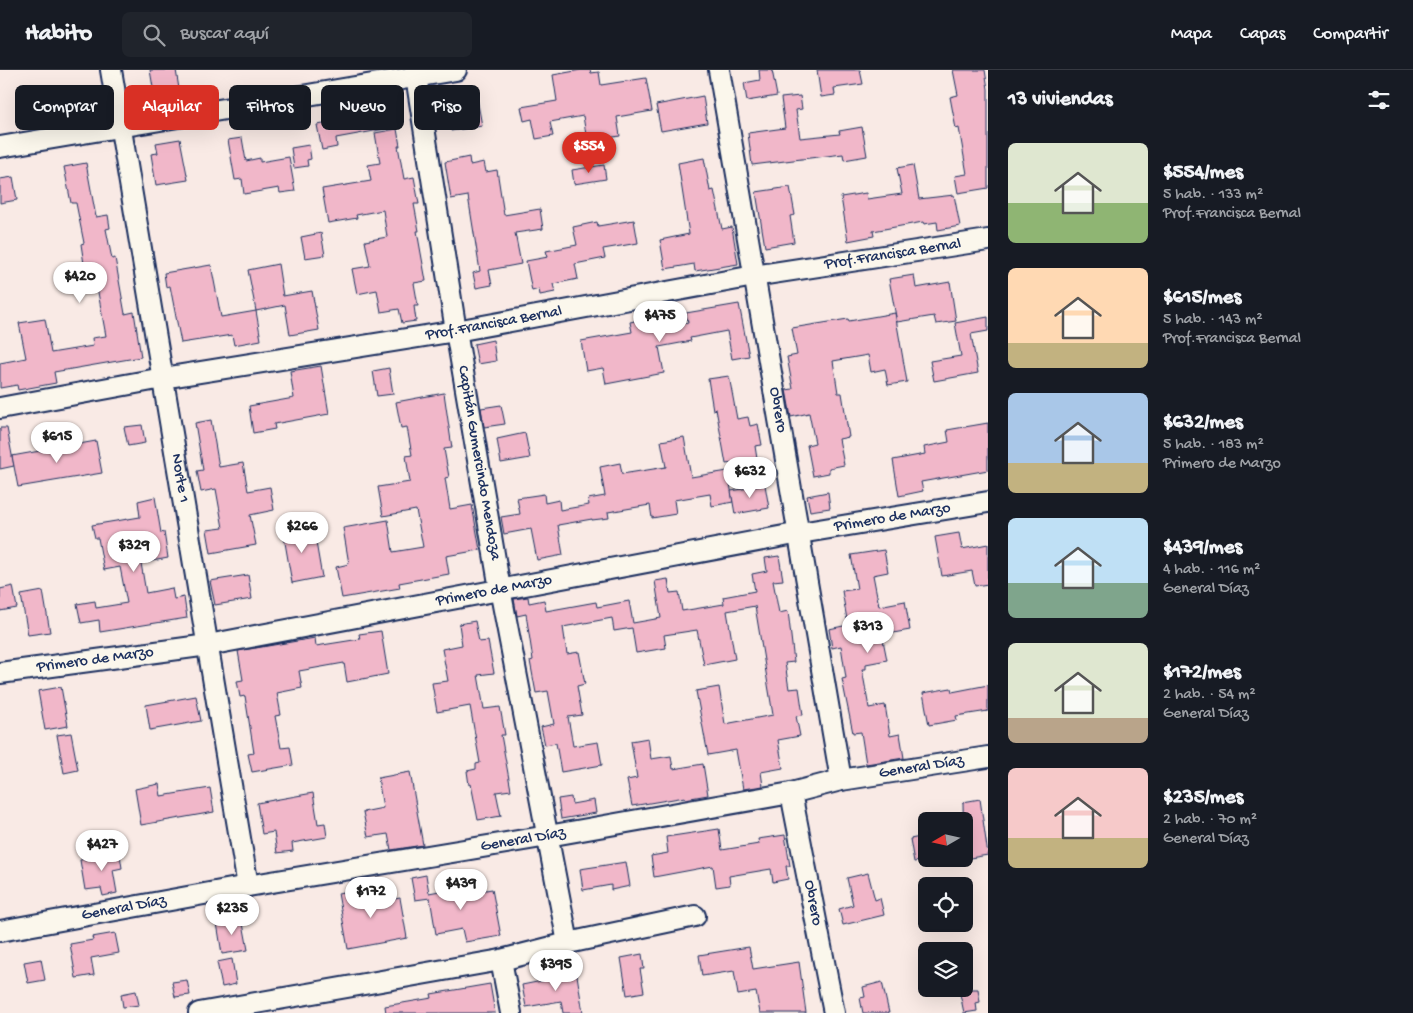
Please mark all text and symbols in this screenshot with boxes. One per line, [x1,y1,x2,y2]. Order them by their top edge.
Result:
search box [122,12,472,57]
text: Habito [25,20,92,49]
icon: search [140,21,168,49]
text: Buscar aquí [180,23,269,46]
text: Mapa [1171,24,1212,45]
text: Capas [1240,24,1285,45]
text: Compartir [1313,24,1388,45]
chip: Comprar [15,85,114,130]
chip: Alquilar [124,85,219,130]
chip: Filtros [229,85,311,130]
chip: Nuevo [321,85,404,130]
chip: Piso [414,85,480,130]
icon: filters [1365,86,1393,114]
text: 13 viviendas [1008,88,1113,113]
pin: $554 [559,132,619,174]
text: $554 [573,138,605,157]
text: $554/mes [1163,161,1243,186]
icon: home [1048,163,1108,223]
text: 5 hab. · 133 m² [1163,186,1263,205]
text: Prof.Francisca Bernal [1163,205,1301,224]
street label: Prof.Francisca Bernal [822,235,963,275]
pin: $420 [50,262,110,304]
text: $420 [64,268,96,287]
text: $615/mes [1163,286,1241,311]
icon: home [1048,288,1108,348]
pin: $475 [630,300,690,343]
street label: Prof.Francisca Bernal [423,302,564,345]
text: $475 [644,307,676,326]
text: 5 hab. · 143 m² [1163,311,1263,330]
text: Prof.Francisca Bernal [1163,330,1301,349]
street label: Capitán Gumercindo Mendoza [453,364,505,563]
street label: Obrero [764,386,791,434]
text: $632/mes [1163,411,1243,436]
icon: home [1048,413,1108,473]
pin: $615 [27,422,87,464]
text: $615 [42,428,72,447]
text: 5 hab. · 183 m² [1163,436,1264,455]
street label: Norte 1 [166,452,193,504]
text: Primero de Marzo [1163,455,1281,474]
pin: $632 [720,456,780,499]
text: $632 [734,463,766,482]
street label: Primero de Marzo [832,499,952,537]
pin: $266 [272,512,332,554]
text: $266 [286,518,318,537]
pin: $329 [104,530,164,573]
text: $439/mes [1163,536,1242,561]
text: $329 [118,537,150,556]
icon: home [1048,538,1108,598]
text: 4 hab. · 116 m² [1163,561,1260,580]
street label: Primero de Marzo [433,571,554,611]
text: General Díaz [1163,580,1249,599]
pin: $313 [838,612,898,654]
text: $313 [853,618,883,637]
street label: Primero de Marzo [34,643,155,678]
text: $172/mes [1163,661,1241,686]
icon: home [1048,663,1108,723]
text: 2 hab. · 54 m² [1163,686,1256,705]
text: General Díaz [1163,705,1249,724]
street label: General Díaz [877,751,966,783]
text: $235/mes [1163,786,1243,811]
icon: home [1048,788,1108,848]
text: 2 hab. · 70 m² [1163,811,1257,830]
north arrow [918,812,972,868]
map controls [918,812,973,997]
street label: General Díaz [479,823,568,857]
pin: $427 [72,830,132,872]
text: General Díaz [1163,830,1249,849]
text: $427 [87,836,117,855]
pin: $439 [431,868,491,911]
text: $439 [445,875,477,894]
pin: $172 [341,876,401,919]
button: locate [918,877,973,932]
street label: Obrero [799,879,826,927]
text: $172 [356,883,386,902]
street label: General Díaz [80,891,169,926]
pin: $235 [202,894,262,936]
text: $235 [216,900,248,919]
button: layers [918,942,973,997]
pin: $395 [526,950,586,992]
text: $395 [540,956,572,975]

